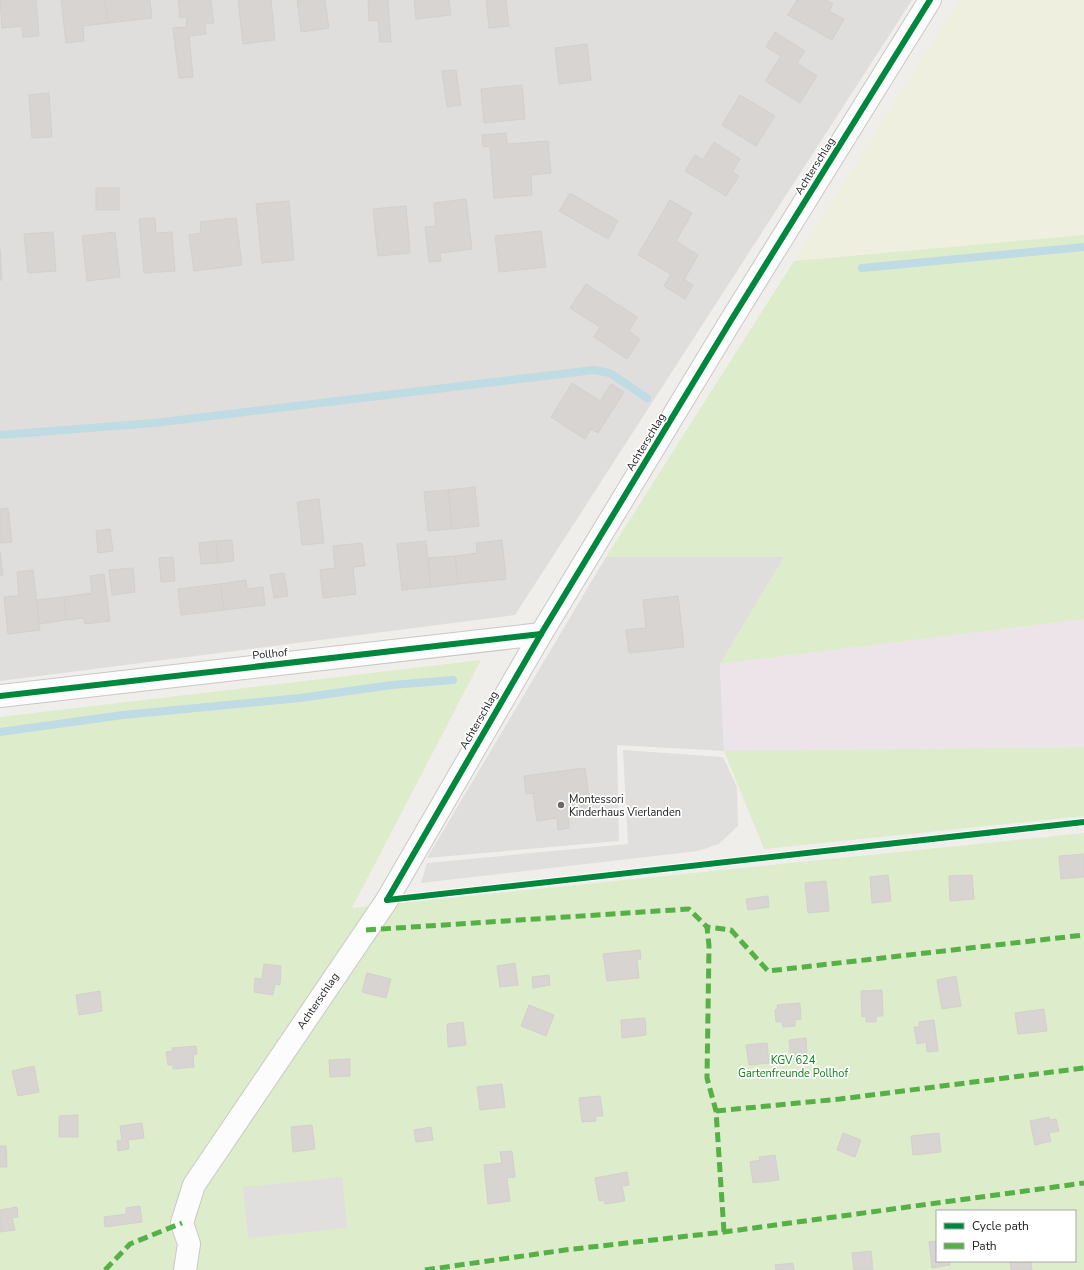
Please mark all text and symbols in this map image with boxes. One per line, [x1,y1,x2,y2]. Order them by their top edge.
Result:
street label: Achterschlag [791,134,839,198]
street label: Achterschlag [623,410,669,474]
street label: Pollhof [252,645,289,663]
street label: Achterschlag [456,688,502,752]
place label: Montessori Kinderhaus Vierlanden [569,792,681,820]
marker: Montessori Kinderhaus Vierlanden [556,800,566,810]
street label: Achterschlag [294,970,342,1032]
park label: KGV 624 Gartenfreunde Pollhof [738,1053,848,1081]
legend [936,1210,1076,1262]
text: Cycle path [972,1218,1029,1234]
text: Path [972,1238,997,1254]

